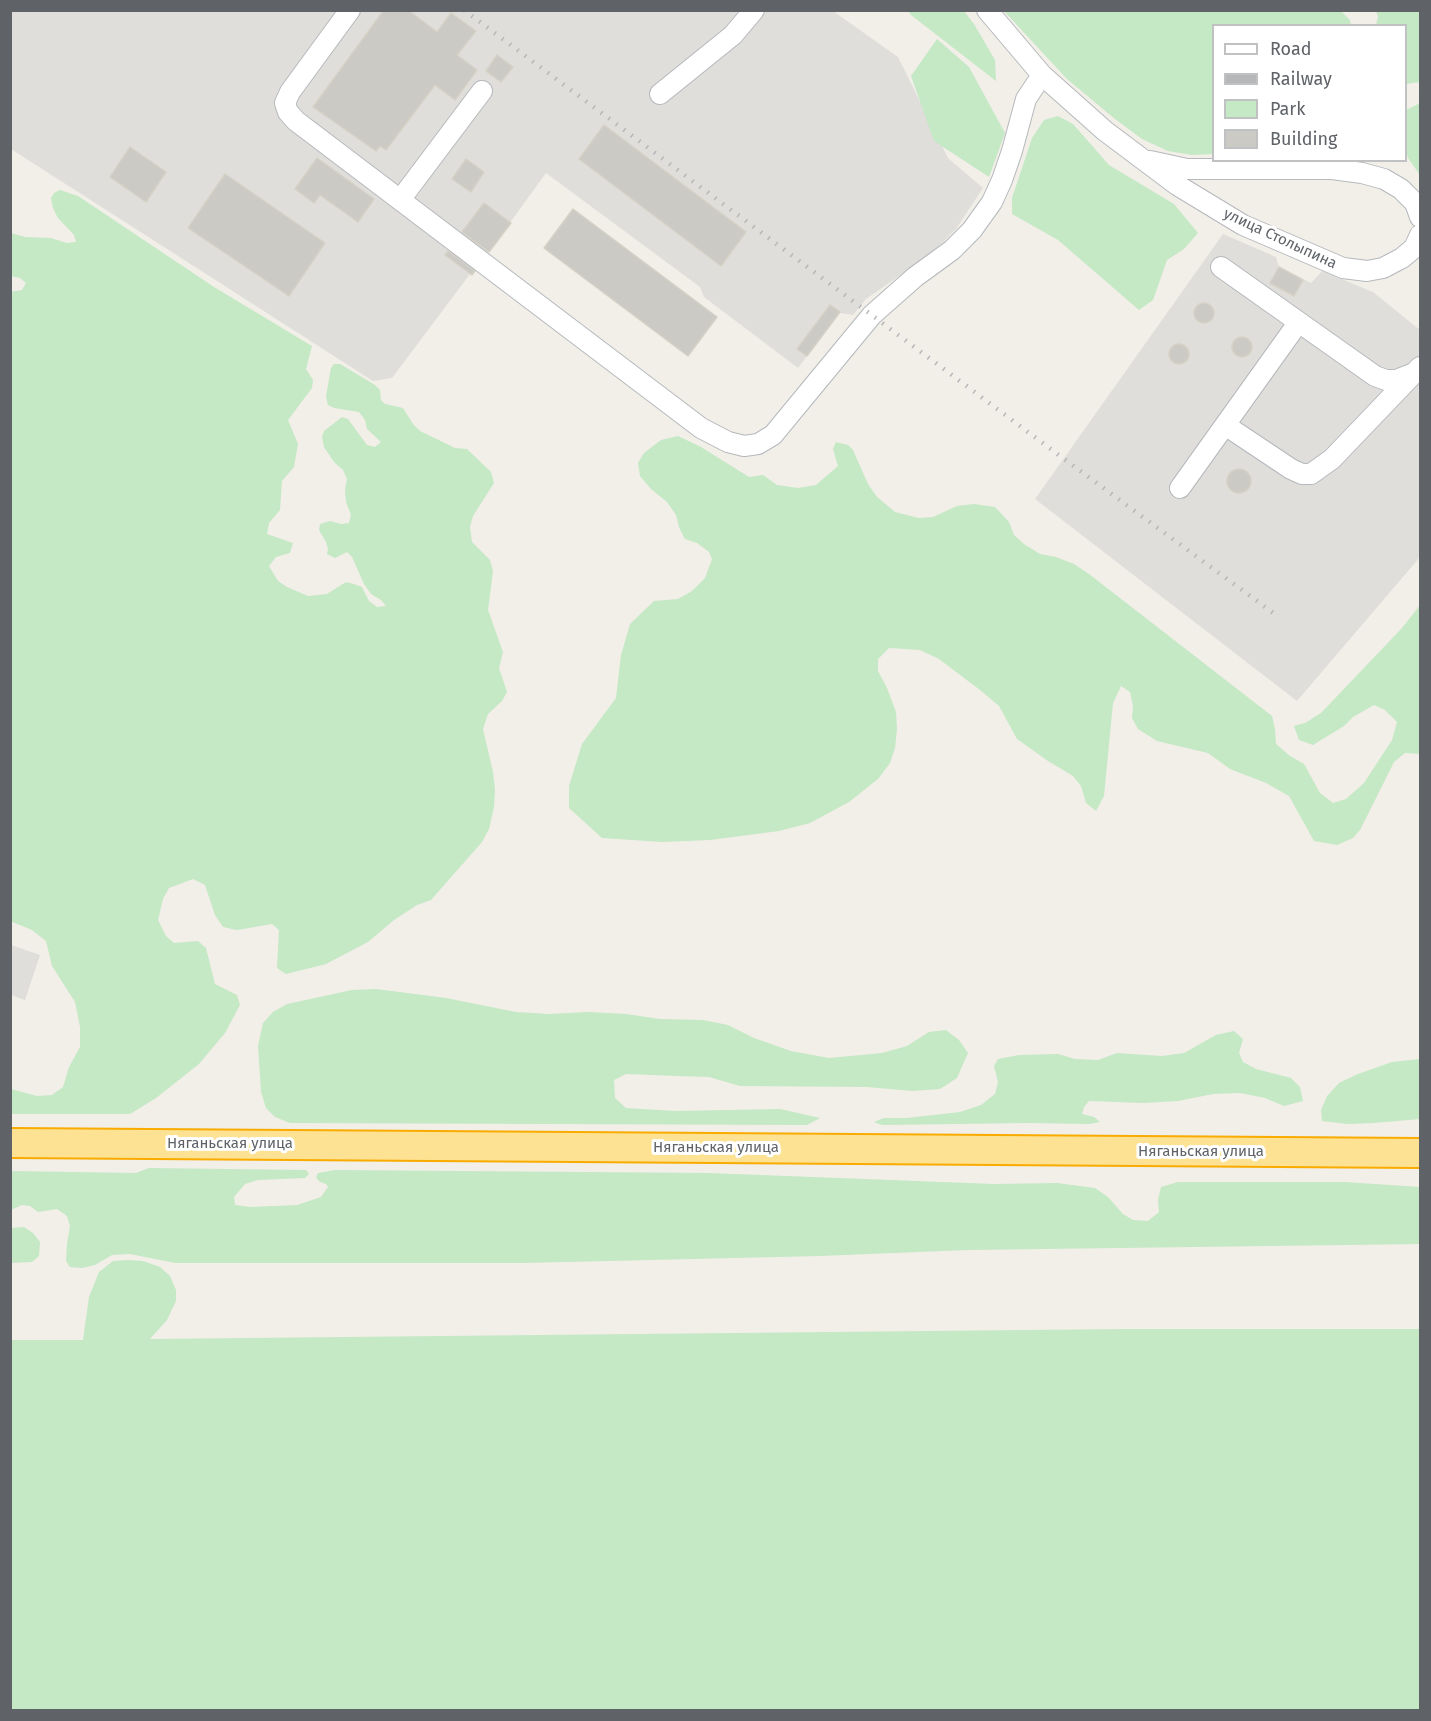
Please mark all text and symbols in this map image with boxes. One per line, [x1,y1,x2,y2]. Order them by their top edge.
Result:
legend [1212,24,1407,162]
text: Road [1270,38,1312,60]
text: Railway [1270,68,1332,90]
text: Park [1270,98,1305,120]
text: Building [1270,128,1337,150]
street label: улица Столыпина [1220,205,1340,273]
street label: Няганьская улица [167,1135,293,1153]
street label: Няганьская улица [653,1139,779,1157]
street label: Няганьская улица [1138,1143,1264,1161]

